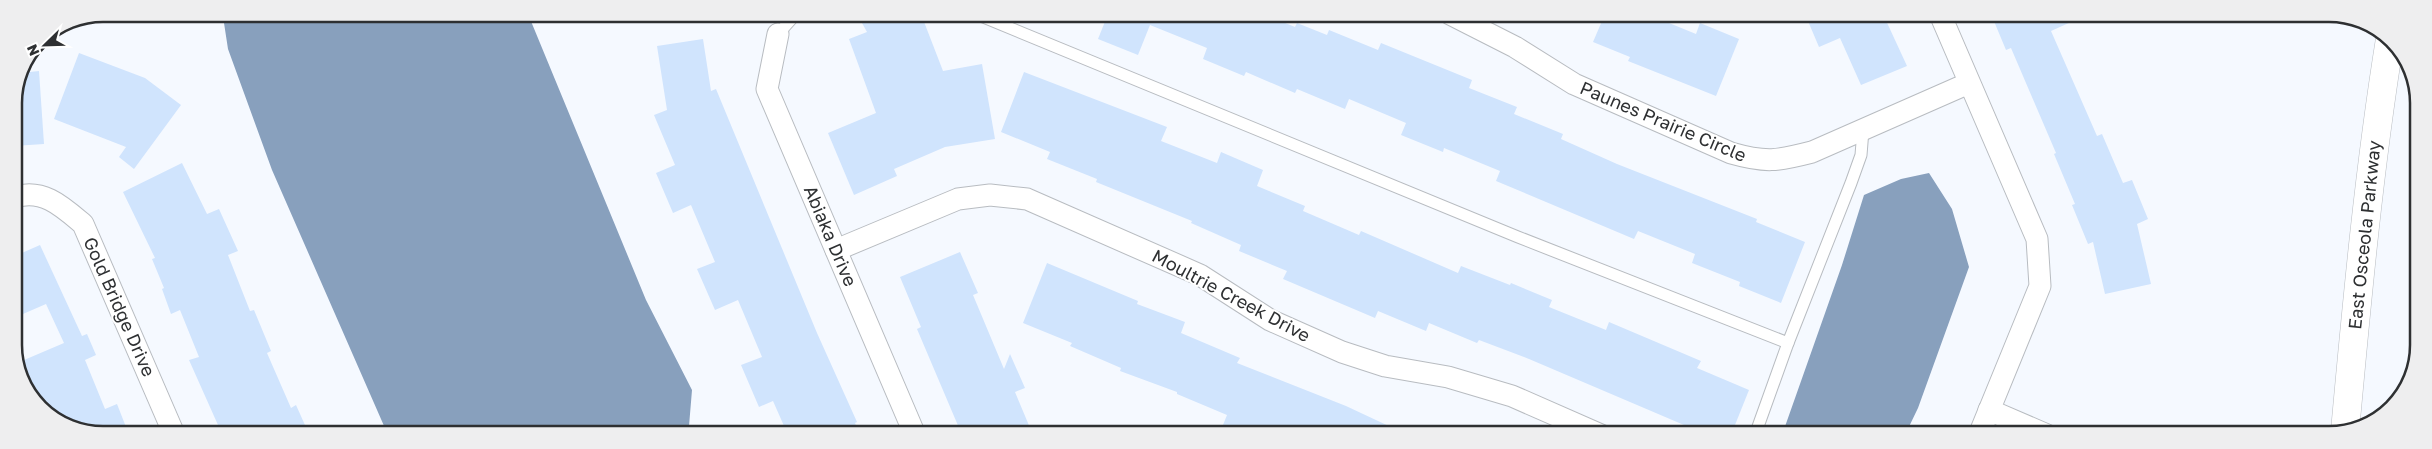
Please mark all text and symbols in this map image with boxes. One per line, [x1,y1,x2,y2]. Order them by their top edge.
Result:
north arrow [20,20,70,70]
text: N [23,42,42,58]
street label: Paunes Prairie Circle [1577,76,1750,166]
street label: East Osceola Parkway [2343,139,2385,330]
street label: Abiaka Drive [800,182,862,289]
street label: Gold Bridge Drive [79,233,161,380]
street label: Moultrie Creek Drive [1149,244,1314,346]

